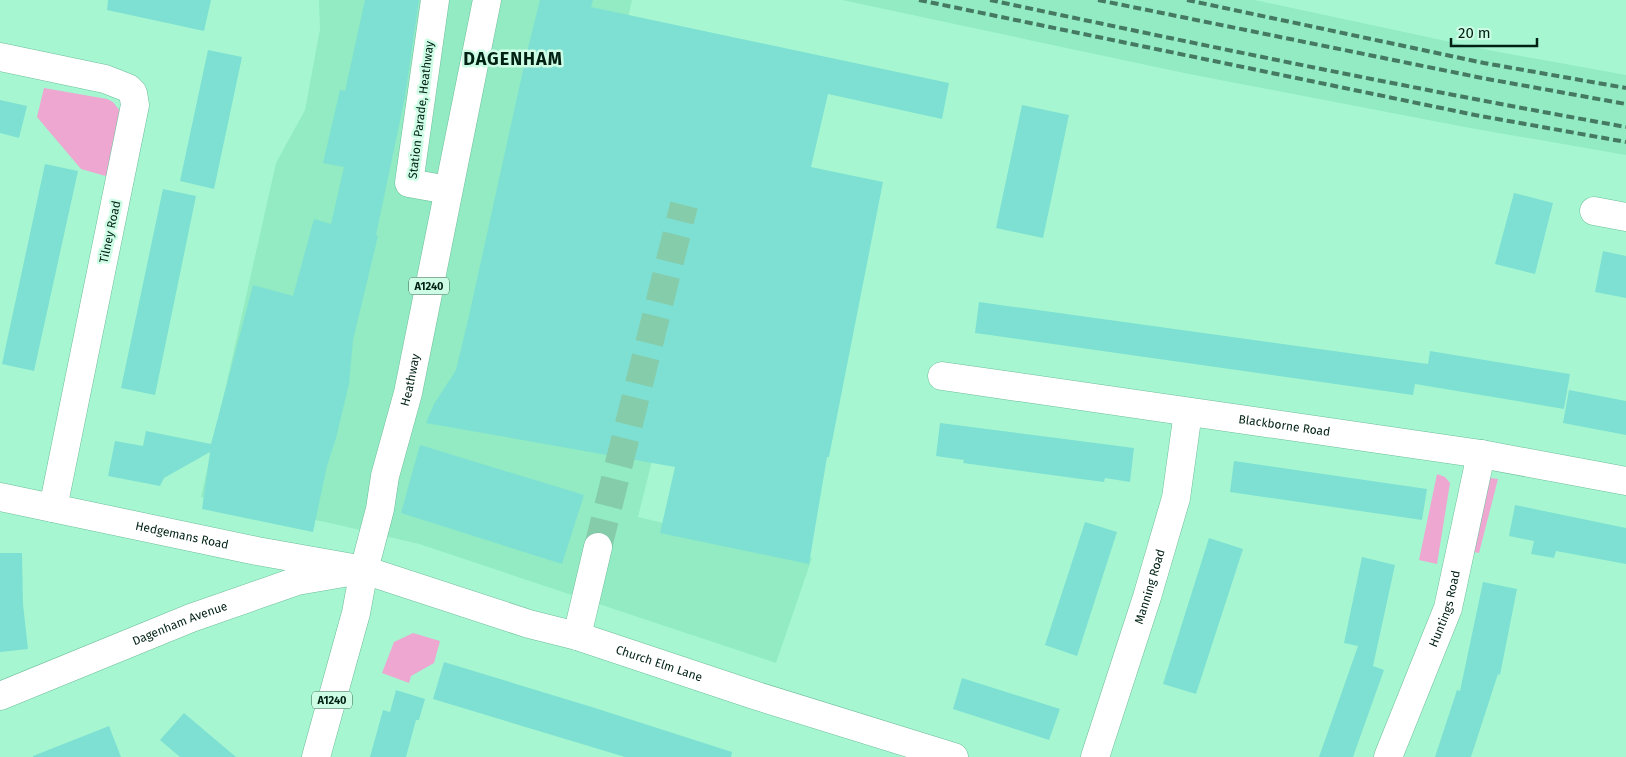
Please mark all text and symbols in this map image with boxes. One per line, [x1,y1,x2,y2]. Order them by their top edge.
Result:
scale bar [1451,15,1537,47]
text: 20 m [1458,24,1491,42]
street label: Station Parade, Heathway [406,40,436,180]
district label: DAGENHAM [463,48,563,70]
street label: Tilney Road [97,200,123,264]
road number: A1240 [409,278,449,294]
street label: Heathway [398,352,423,408]
street label: Blackborne Road [1238,412,1331,439]
street label: Hedgemans Road [134,519,230,552]
street label: Manning Road [1132,547,1168,626]
street label: Huntings Road [1426,569,1463,649]
street label: Dagenham Avenue [130,599,229,648]
street label: Church Elm Lane [614,642,704,684]
road number: A1240 [312,692,352,708]

